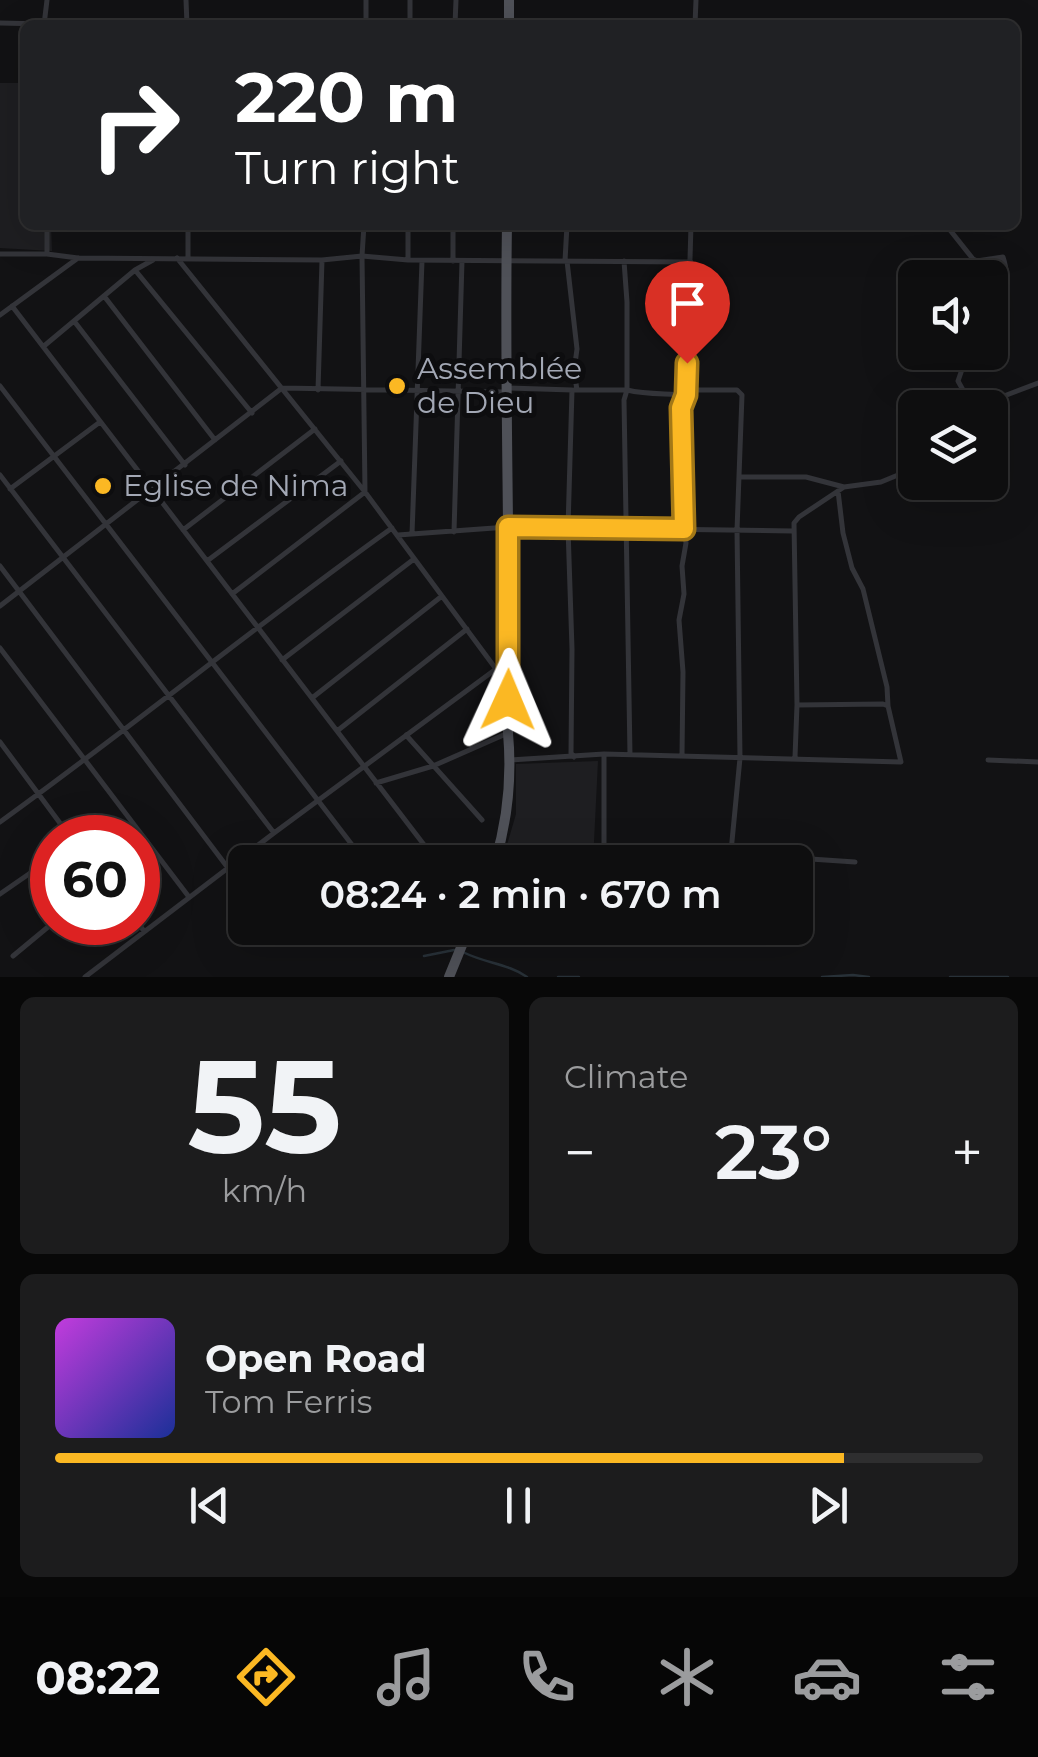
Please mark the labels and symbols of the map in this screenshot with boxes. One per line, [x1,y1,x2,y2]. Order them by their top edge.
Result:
pin [645,261,730,364]
place label: Assemblée de Dieu [417,350,582,421]
marker: Assemblée de Dieu [386,375,408,397]
place label: Eglise de Nima [123,467,348,504]
marker: Eglise de Nima [92,475,114,497]
position arrow [456,648,560,752]
speed limit sign: 60 [30,815,160,945]

